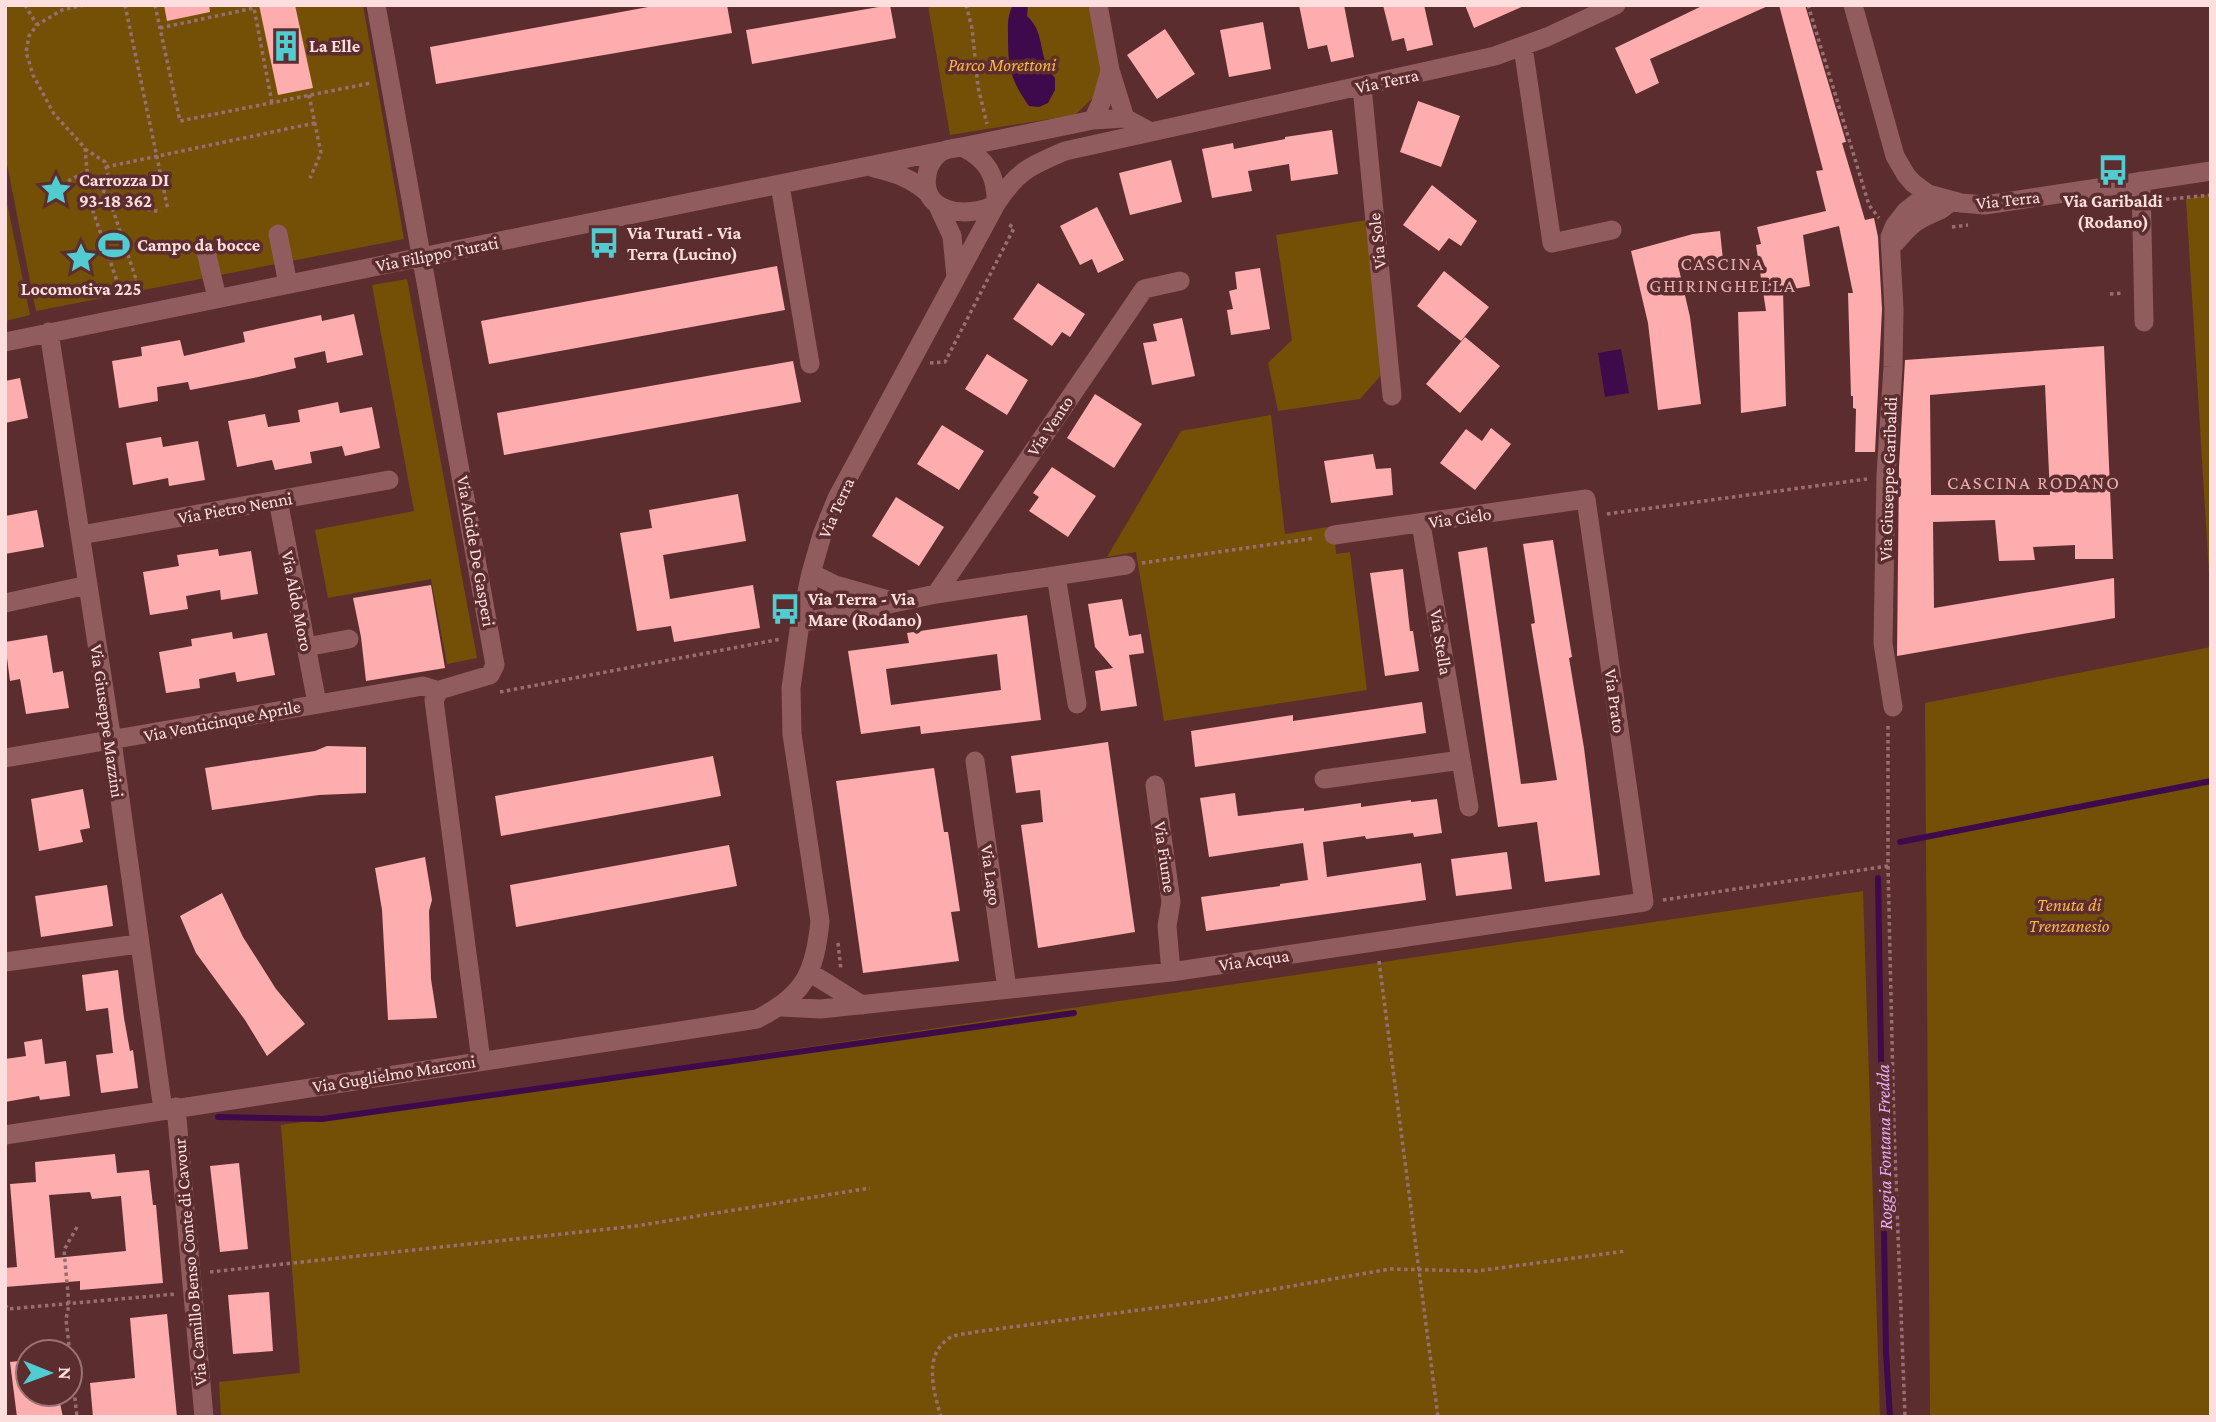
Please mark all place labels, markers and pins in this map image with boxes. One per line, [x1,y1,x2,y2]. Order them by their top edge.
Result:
building icon: La Elle [269,29,303,63]
place label: La Elle [309,36,360,56]
bus stop icon: Via Garibaldi (Rodano) [2096,153,2130,187]
place label: Carrozza DI 93-18 362 [79,170,169,211]
place icon: Carrozza DI 93-18 362 [39,173,73,207]
place label: Via Garibaldi (Rodano) [2062,191,2164,233]
place label: Via Turati - Via Terra (Lucino) [626,223,741,265]
bus stop icon: Via Turati - Via Terra (Lucino) [587,226,621,260]
sports icon: Campo da bocce [97,228,131,262]
place label: Campo da bocce [137,235,260,255]
place icon: Locomotiva 225 [64,241,98,275]
place label: Locomotiva 225 [21,279,141,299]
place label: Via Terra - Via Mare (Rodano) [807,589,923,631]
bus stop icon: Via Terra - Via Mare (Rodano) [768,592,802,626]

